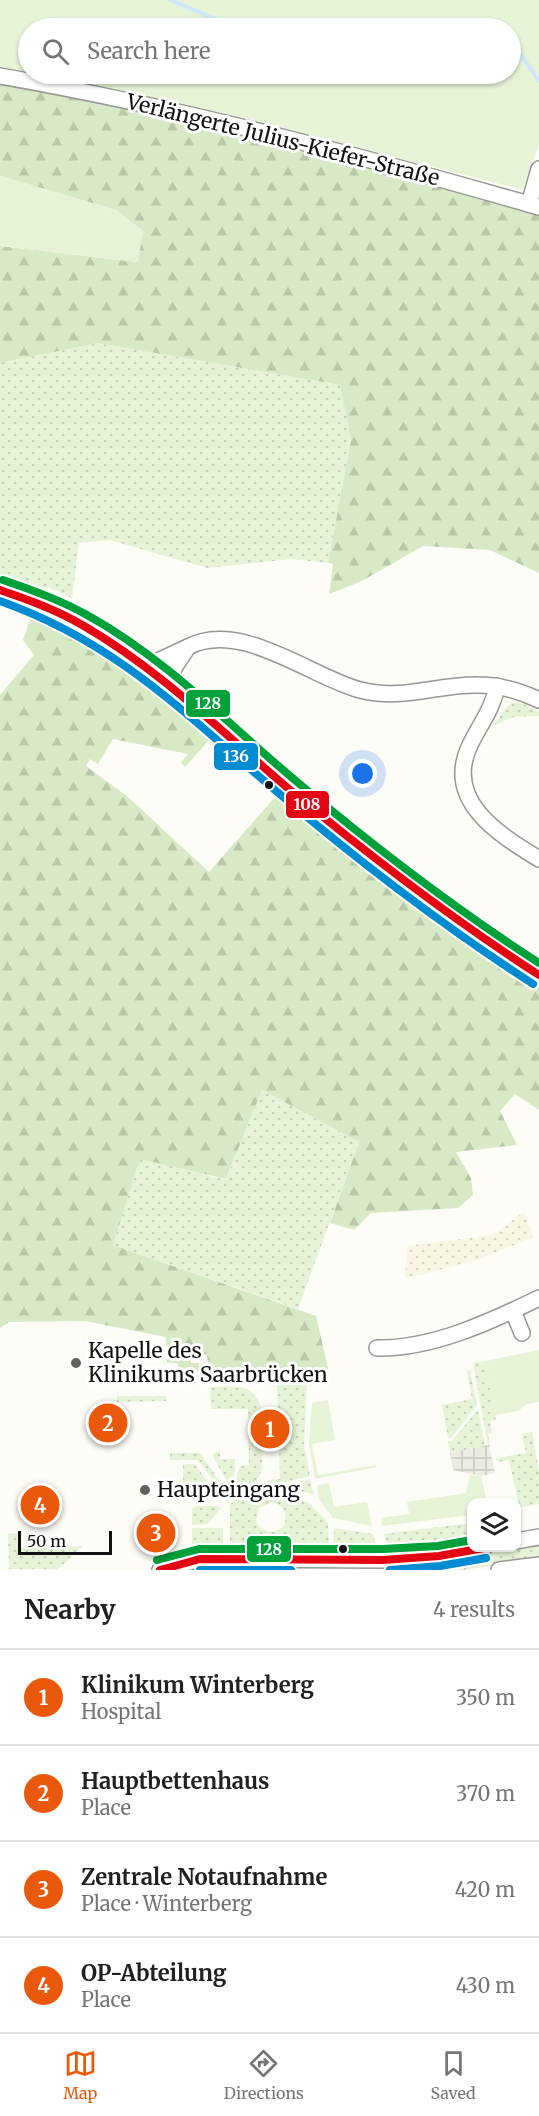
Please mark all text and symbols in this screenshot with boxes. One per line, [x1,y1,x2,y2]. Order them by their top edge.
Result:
search box [18,18,521,84]
icon: search [39,35,72,68]
text: Search here [87,37,210,65]
street label: Verlängerte Julius-Kiefer-Straße [123,87,442,192]
line badge: 128 [185,689,231,718]
text: 128 [195,693,221,713]
line badge: 136 [213,742,259,771]
text: 136 [223,746,249,766]
your location [348,759,377,788]
unlabelled marker [263,779,275,791]
line badge: 108 [285,790,330,819]
text: 108 [293,794,321,814]
place label: Kapelle des Klinikums Saarbrücken [88,1337,328,1388]
marker: Kapelle des Klinikums Saarbrücken [69,1356,83,1370]
pin: 2 [88,1400,128,1446]
pin: 1 [250,1406,290,1452]
place label: Haupteingang [157,1476,300,1503]
pin: 4 [20,1482,60,1528]
marker: Haupteingang [138,1483,152,1497]
map controls [467,1498,521,1552]
button: layers [467,1498,521,1552]
pin: 3 [136,1510,176,1556]
scale bar [18,1528,112,1556]
text: 50 m [27,1531,66,1551]
line badge: 128 [246,1535,292,1563]
text: 128 [256,1539,282,1559]
unlabelled marker [337,1543,349,1555]
text: Nearby [24,1593,116,1626]
text: 4 results [433,1597,515,1622]
text: Klinikum Winterberg [81,1671,314,1699]
text: 1 [39,1685,48,1710]
text: 350 m [456,1685,515,1710]
text: Hospital [81,1699,161,1724]
text: Hauptbettenhaus [81,1767,269,1795]
text: 2 [38,1781,49,1806]
text: 370 m [456,1781,515,1806]
text: Place [81,1795,131,1820]
text: Zentrale Notaufnahme [81,1863,327,1891]
text: 3 [38,1877,49,1902]
text: 420 m [455,1877,515,1902]
text: Place · Winterberg [81,1891,252,1916]
text: OP-Abteilung [81,1959,227,1987]
text: 4 [37,1973,50,1998]
text: 430 m [456,1973,515,1998]
text: Place [81,1987,131,2012]
tab: Map [63,2047,97,2103]
tab: Directions [224,2047,304,2103]
tab: Saved [430,2047,476,2103]

